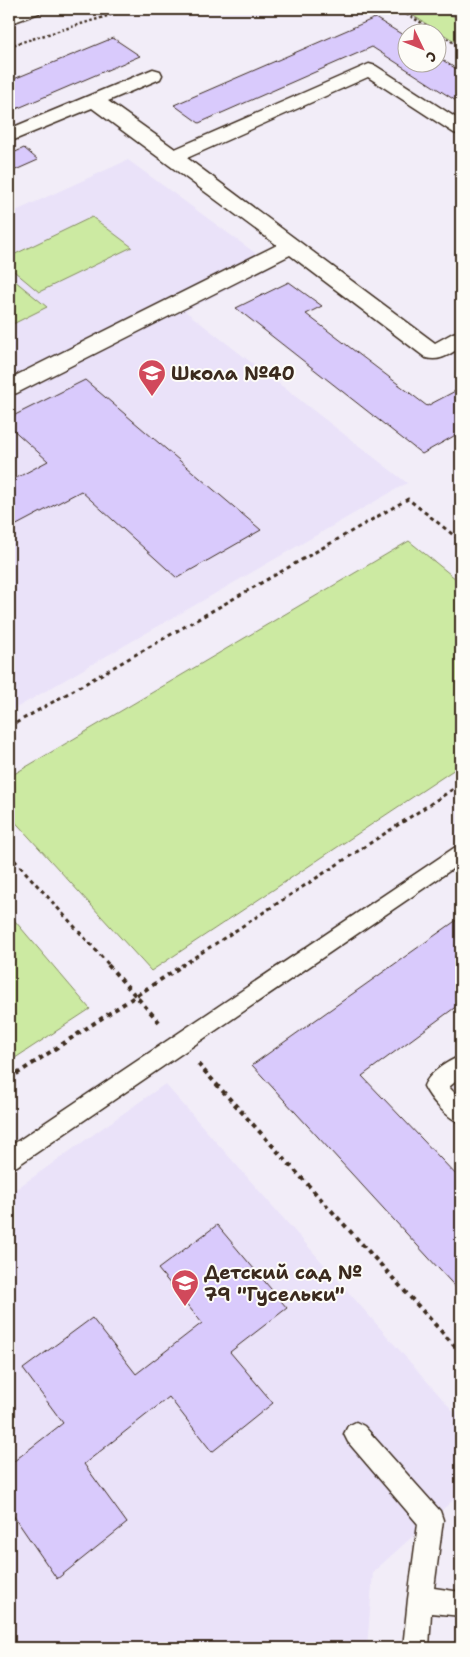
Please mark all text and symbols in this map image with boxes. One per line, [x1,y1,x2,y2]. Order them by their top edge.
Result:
north arrow [398,22,448,72]
text: С [422,48,441,66]
school or university icon: Школа №40 [137,358,167,397]
place label: Школа №40 [171,361,295,386]
place label: Детский сад № 79 "Гусельки" [204,1260,362,1307]
school or university icon: Детский сад № 79 "Гусельки" [170,1268,200,1307]

